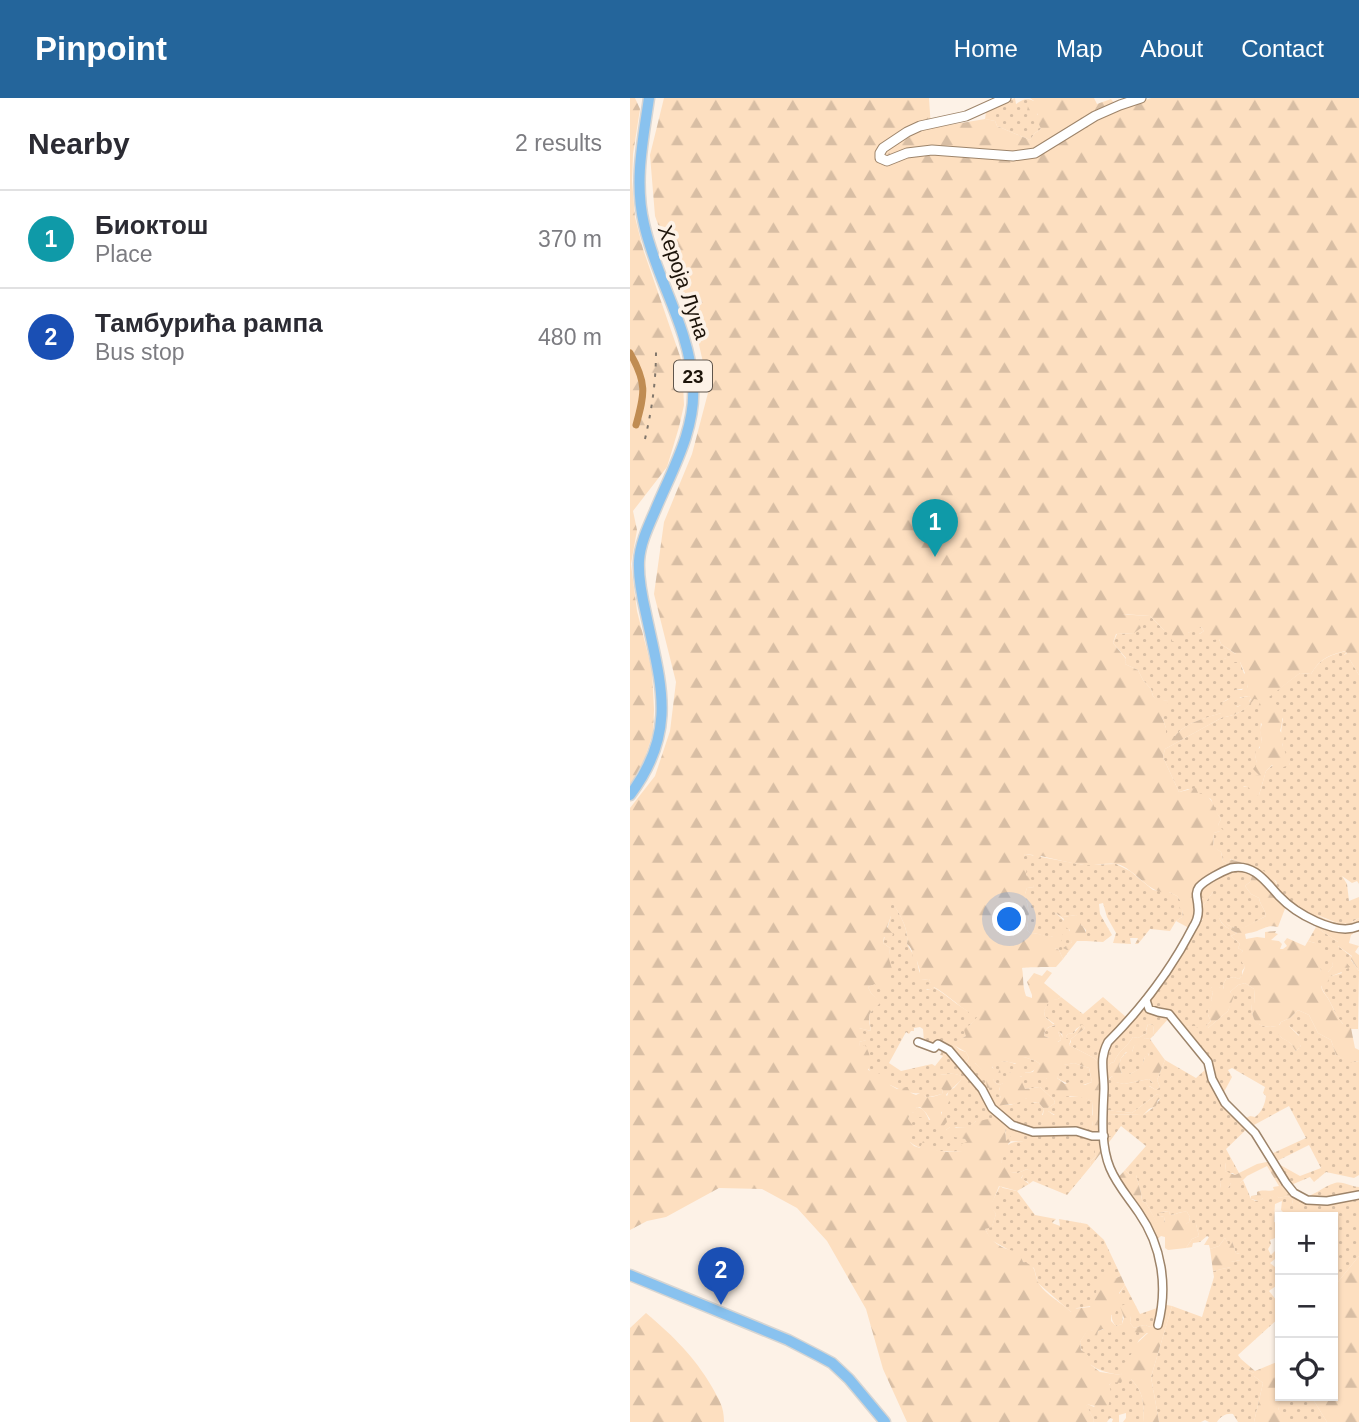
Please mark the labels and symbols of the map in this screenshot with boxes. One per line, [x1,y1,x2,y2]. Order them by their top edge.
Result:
street label: Хероја Луна [654,222,714,342]
road number: 23 [674,360,712,392]
pin: 1 [912,499,958,557]
your location [992,902,1026,936]
pin: 2 [698,1247,744,1305]

